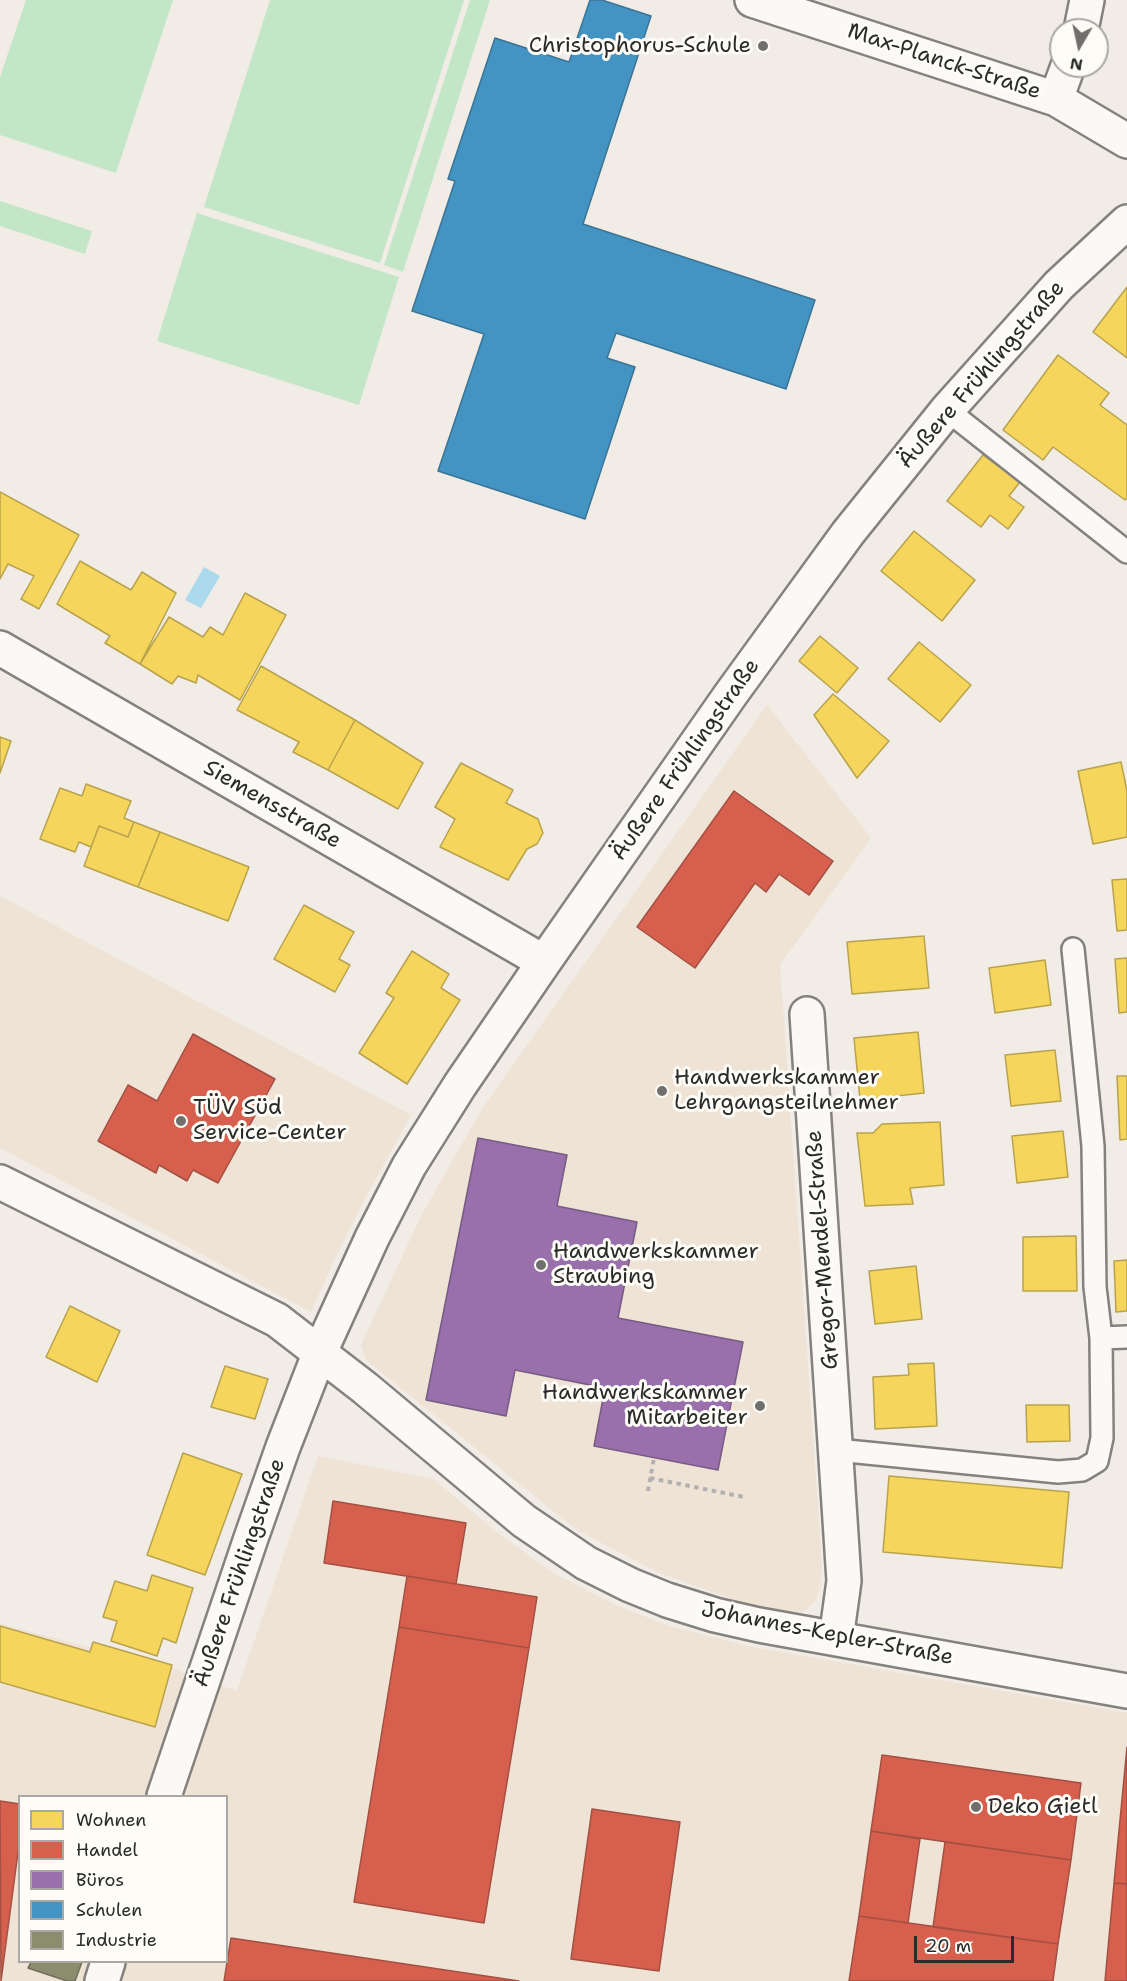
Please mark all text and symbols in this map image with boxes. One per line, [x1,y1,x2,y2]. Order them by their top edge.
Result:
street label: Max-Planck-Straße [844,18,1044,106]
north arrow [1049,18,1109,78]
place label: Christophorus-Schule [529,33,751,59]
marker: Christophorus-Schule [756,39,770,53]
text: N [1069,53,1084,76]
street label: Äußere Frühlingstraße [893,276,1071,474]
street label: Äußere Frühlingstraße [606,654,766,866]
street label: Siemensstraße [199,755,345,855]
place label: Handwerkskammer Lehrgangsteilnehmer [674,1065,899,1116]
marker: Handwerkskammer Lehrgangsteilnehmer [655,1084,669,1098]
place label: TÜV Süd Service-Center [193,1095,347,1146]
marker: TÜV Süd Service-Center [174,1114,188,1128]
street label: Gregor-Mendel-Straße [801,1129,845,1371]
place label: Handwerkskammer Straubing [553,1239,759,1290]
marker: Handwerkskammer Straubing [534,1258,548,1272]
place label: Handwerkskammer Mitarbeiter [542,1380,748,1432]
marker: Handwerkskammer Mitarbeiter [753,1399,767,1413]
street label: Äußere Frühlingstraße [188,1455,292,1691]
street label: Johannes-Kepler-Straße [699,1597,955,1671]
place label: Deko Gietl [988,1794,1098,1820]
legend [18,1795,228,1963]
marker: Deko Gietl [969,1800,983,1814]
text: Wohnen [76,1808,146,1832]
text: Handel [76,1838,138,1862]
text: Büros [76,1868,124,1892]
text: Schulen [76,1898,142,1922]
scale bar [917,1924,1018,1962]
text: Industrie [76,1928,157,1952]
text: 20 m [925,1934,971,1958]

